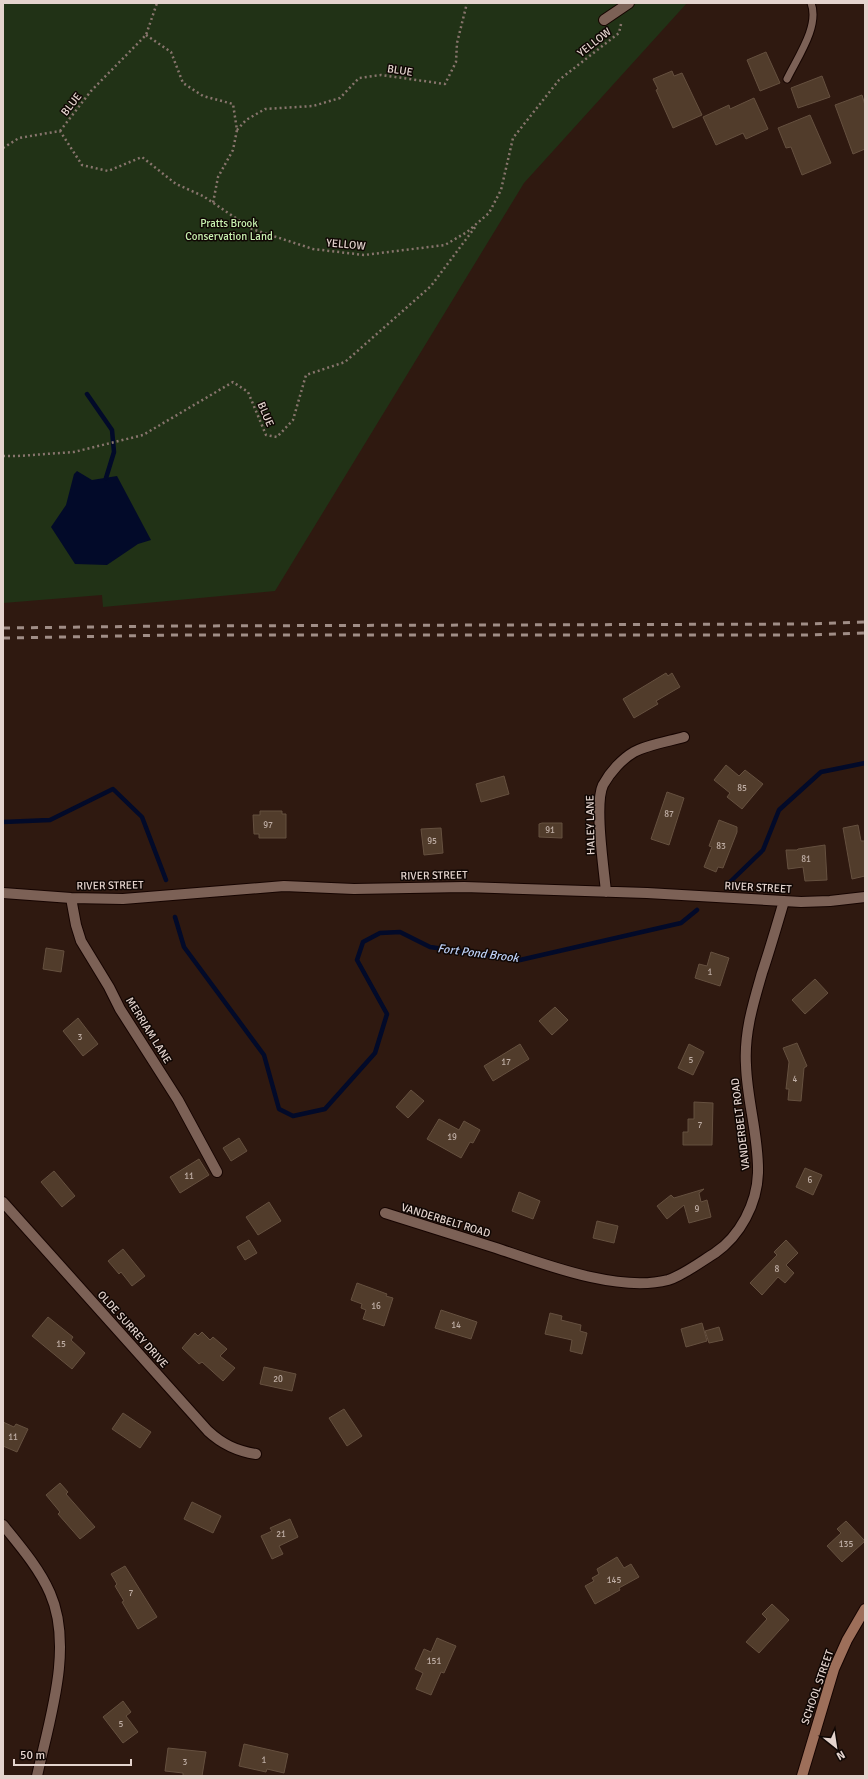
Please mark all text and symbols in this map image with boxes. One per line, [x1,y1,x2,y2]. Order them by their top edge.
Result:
street label: YELLOW [575,25,614,60]
street label: BLUE [386,62,414,79]
street label: BLUE [58,90,84,118]
park label: Pratts Brook Conservation Land [185,217,273,243]
street label: YELLOW [326,236,367,253]
street label: BLUE [255,400,277,429]
house number: 85 [737,783,747,794]
street label: HALEY LANE [583,795,598,855]
house number: 87 [664,809,674,820]
house number: 97 [263,820,273,831]
house number: 91 [545,825,555,836]
house number: 95 [427,836,437,847]
house number: 83 [716,841,726,852]
house number: 81 [801,854,811,865]
street label: RIVER STREET [400,868,468,883]
street label: RIVER STREET [76,878,144,893]
street label: RIVER STREET [724,879,792,896]
water label: Fort Pond Brook [436,941,520,966]
house number: 1 [708,967,713,978]
street label: MERRIAM LANE [123,995,174,1066]
house number: 3 [78,1032,83,1043]
house number: 5 [689,1055,694,1066]
house number: 17 [501,1057,511,1068]
house number: 4 [793,1074,798,1085]
street label: VANDERBELT ROAD [728,1077,753,1171]
house number: 7 [698,1120,703,1131]
house number: 19 [447,1132,457,1143]
house number: 11 [184,1171,194,1182]
house number: 6 [808,1175,813,1186]
street label: VANDERBELT ROAD [400,1201,492,1240]
house number: 9 [695,1204,700,1215]
house number: 8 [775,1264,780,1275]
street label: OLDE SURREY DRIVE [95,1288,171,1370]
house number: 16 [371,1301,381,1312]
house number: 14 [451,1320,461,1331]
house number: 15 [56,1339,66,1350]
house number: 20 [273,1374,283,1385]
house number: 11 [8,1432,18,1443]
house number: 21 [276,1529,286,1540]
house number: 135 [839,1539,853,1550]
house number: 145 [607,1575,621,1586]
house number: 7 [129,1588,134,1599]
street label: SCHOOL STREET [799,1647,837,1726]
house number: 151 [427,1656,441,1667]
house number: 5 [119,1719,124,1730]
north arrow [816,1727,856,1767]
scale bar [14,1741,131,1767]
text: 50 m [20,1748,45,1763]
text: N [834,1748,847,1763]
house number: 1 [262,1755,267,1766]
house number: 3 [183,1757,188,1768]

